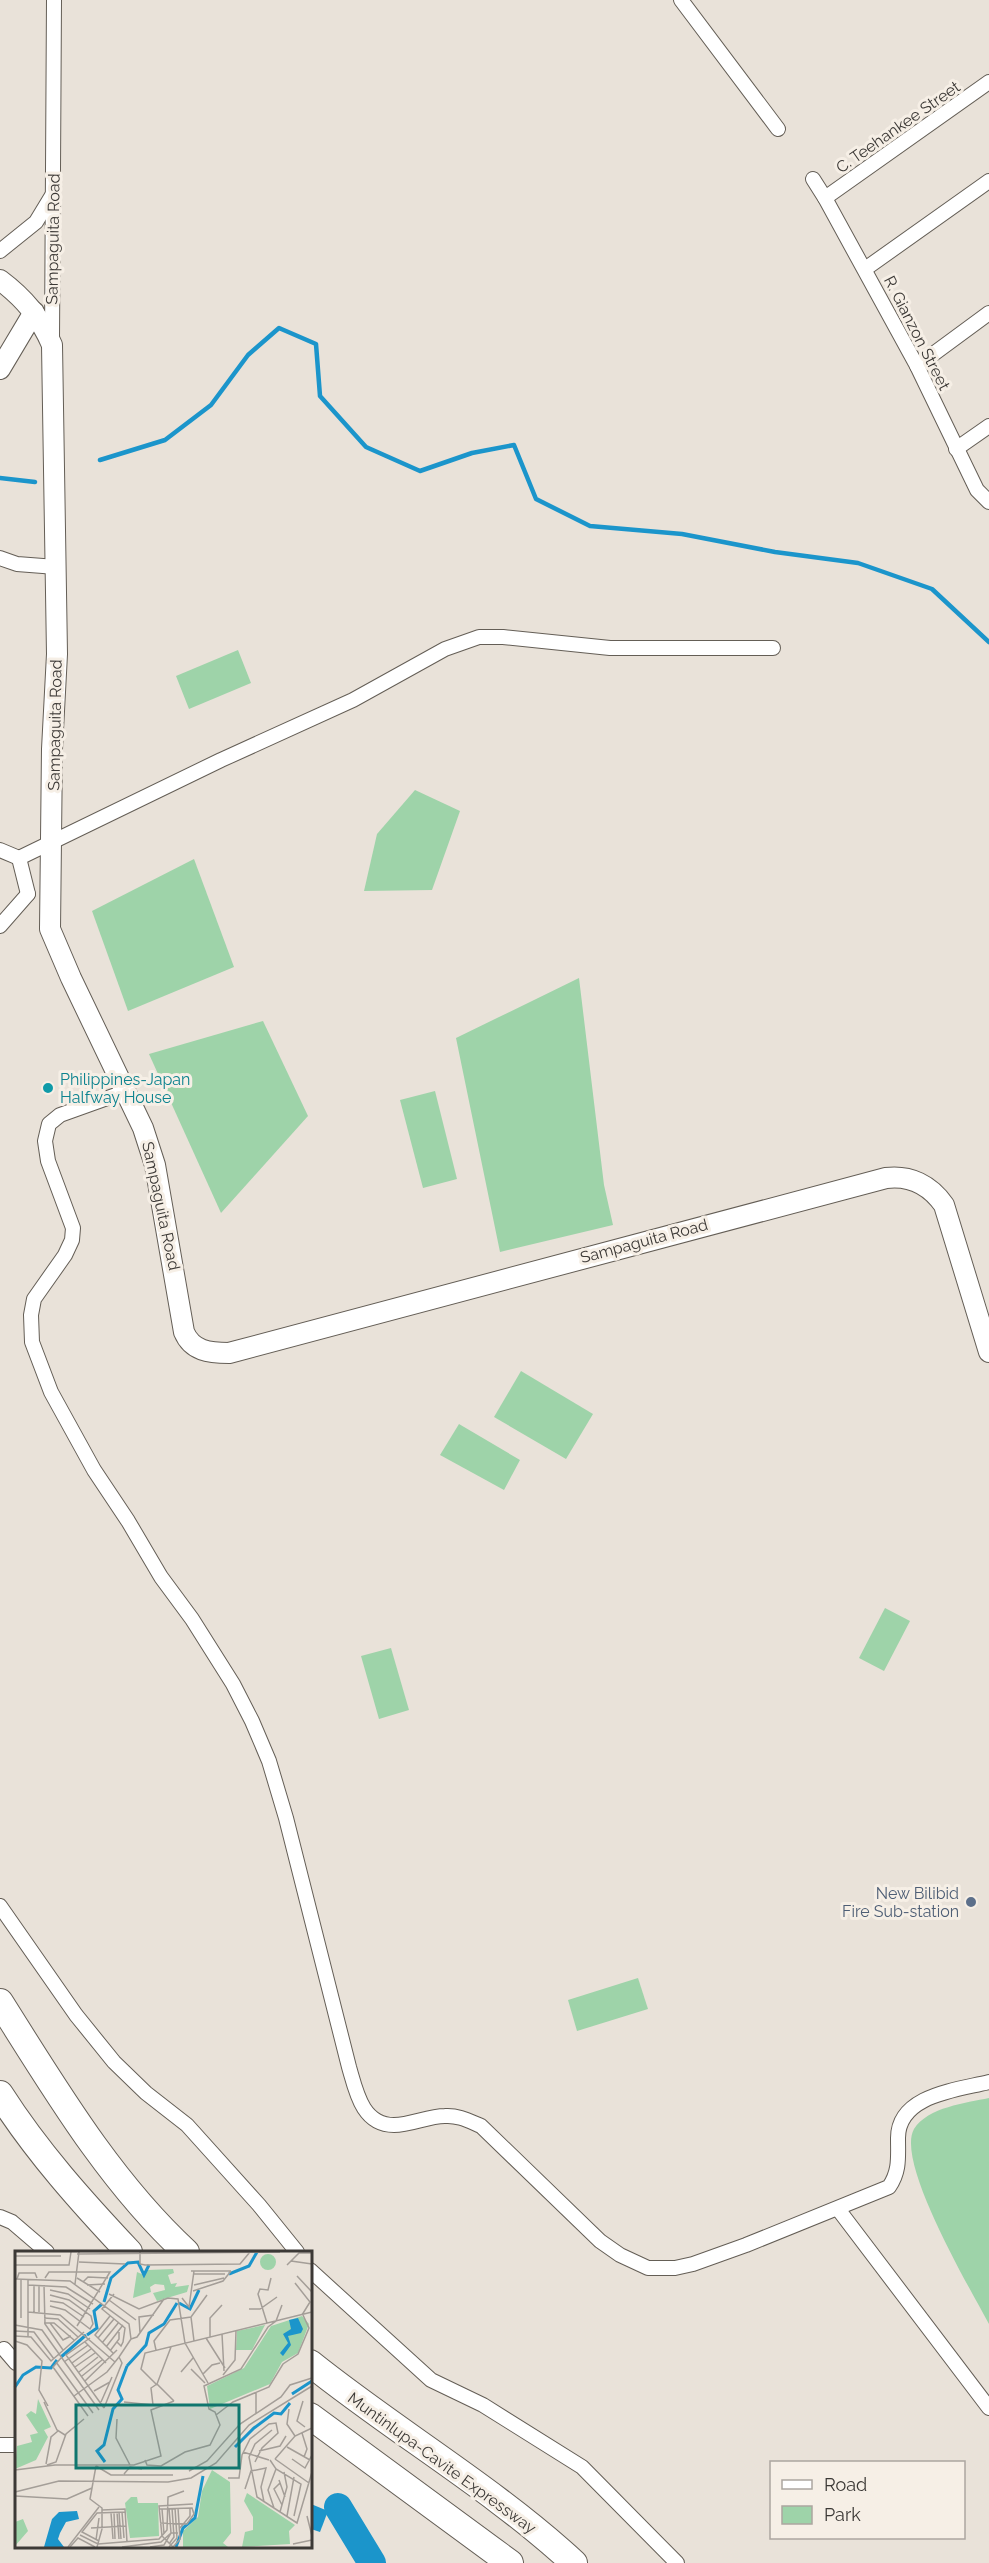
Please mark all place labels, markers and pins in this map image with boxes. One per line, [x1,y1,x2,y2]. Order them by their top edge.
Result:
place label: Philippines-Japan Halfway House [60,1070,190,1107]
marker: Philippines-Japan Halfway House [41,1081,55,1095]
place label: New Bilibid Fire Sub-station [842,1884,959,1921]
marker: New Bilibid Fire Sub-station [964,1895,978,1909]

